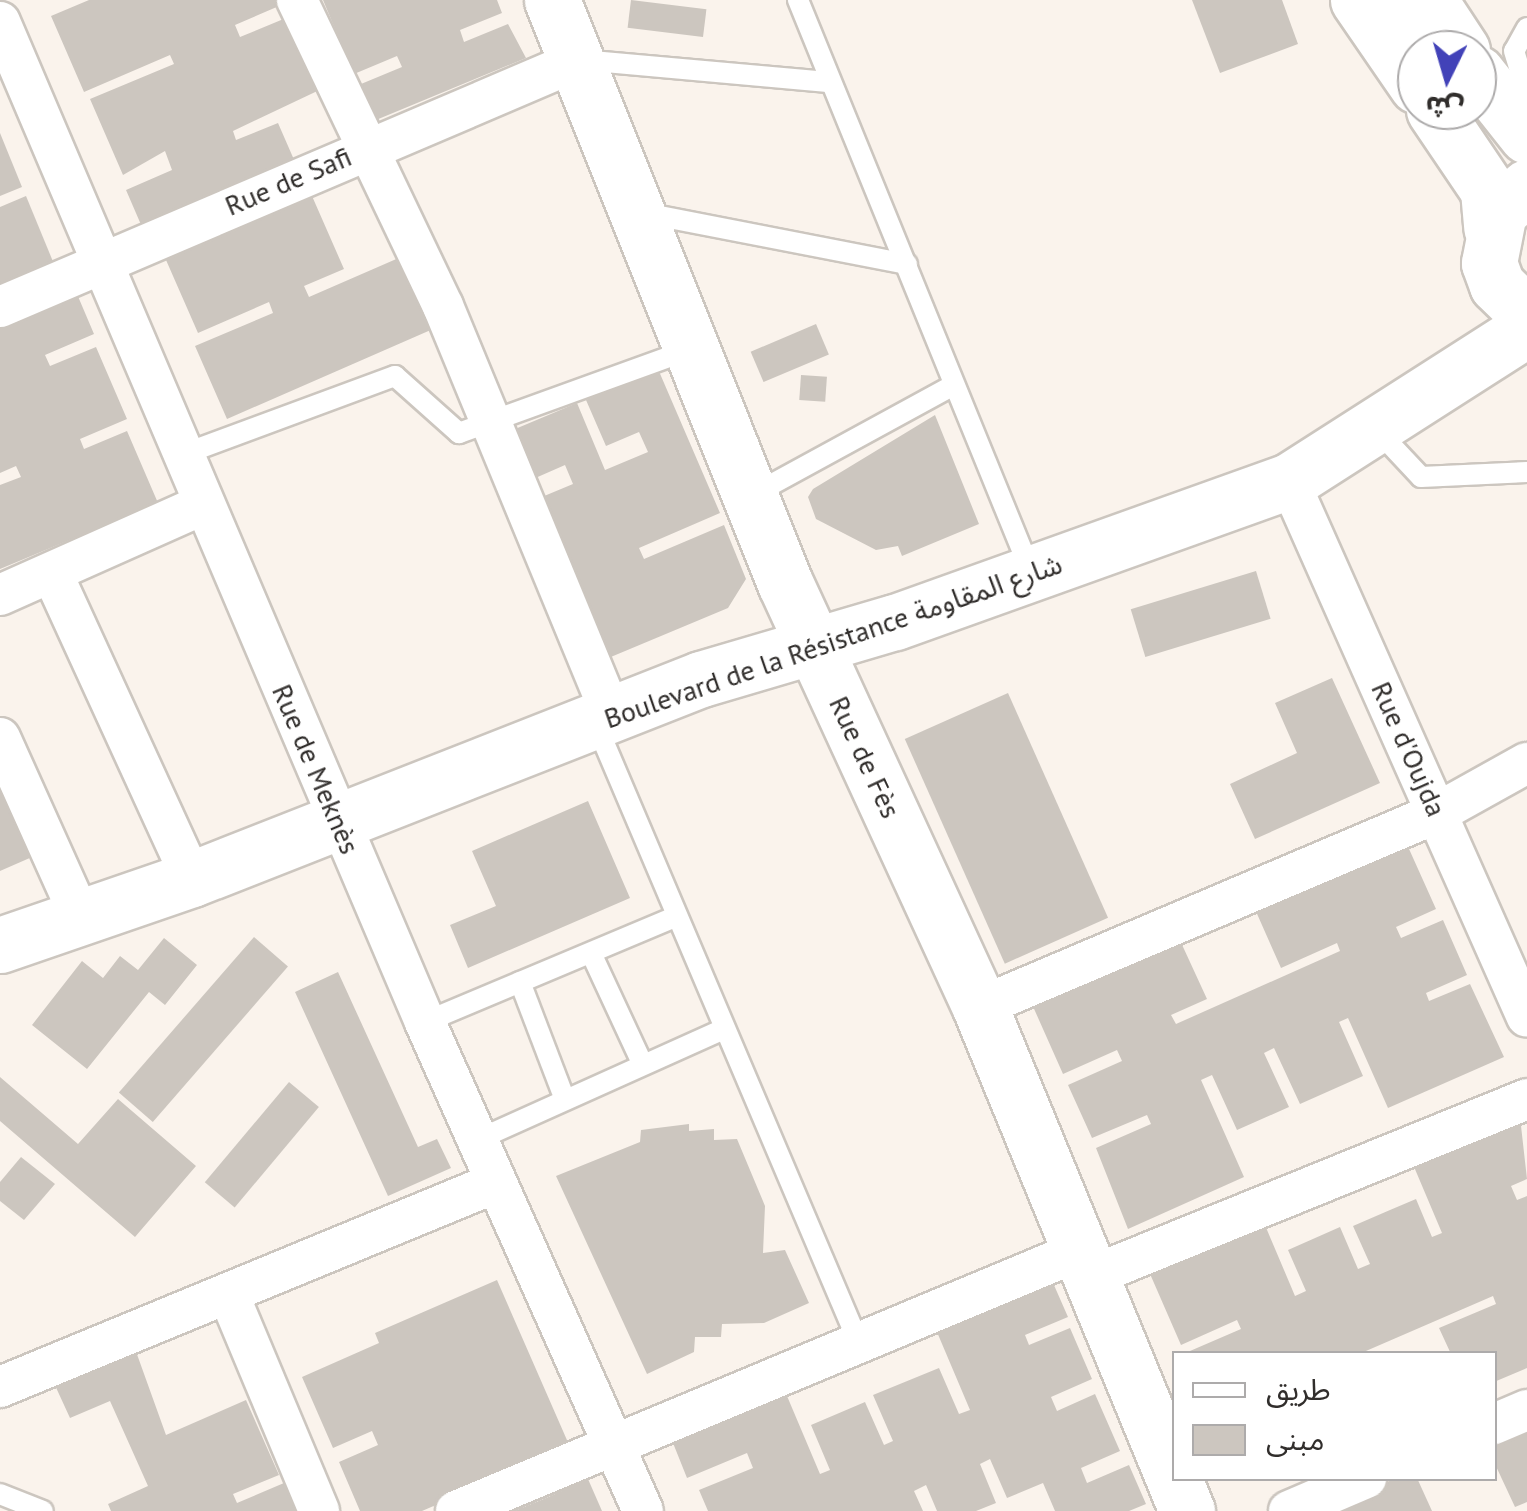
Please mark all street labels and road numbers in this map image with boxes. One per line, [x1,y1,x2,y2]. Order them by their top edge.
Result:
street label: Rue de Safi [220,139,356,223]
street label: Boulevard de la Résistance شارع المقاومة [600,547,1066,735]
street label: Rue d'Oujda [1364,676,1454,822]
street label: Rue de Meknès [265,679,367,859]
street label: Rue de Fès [822,691,908,823]

